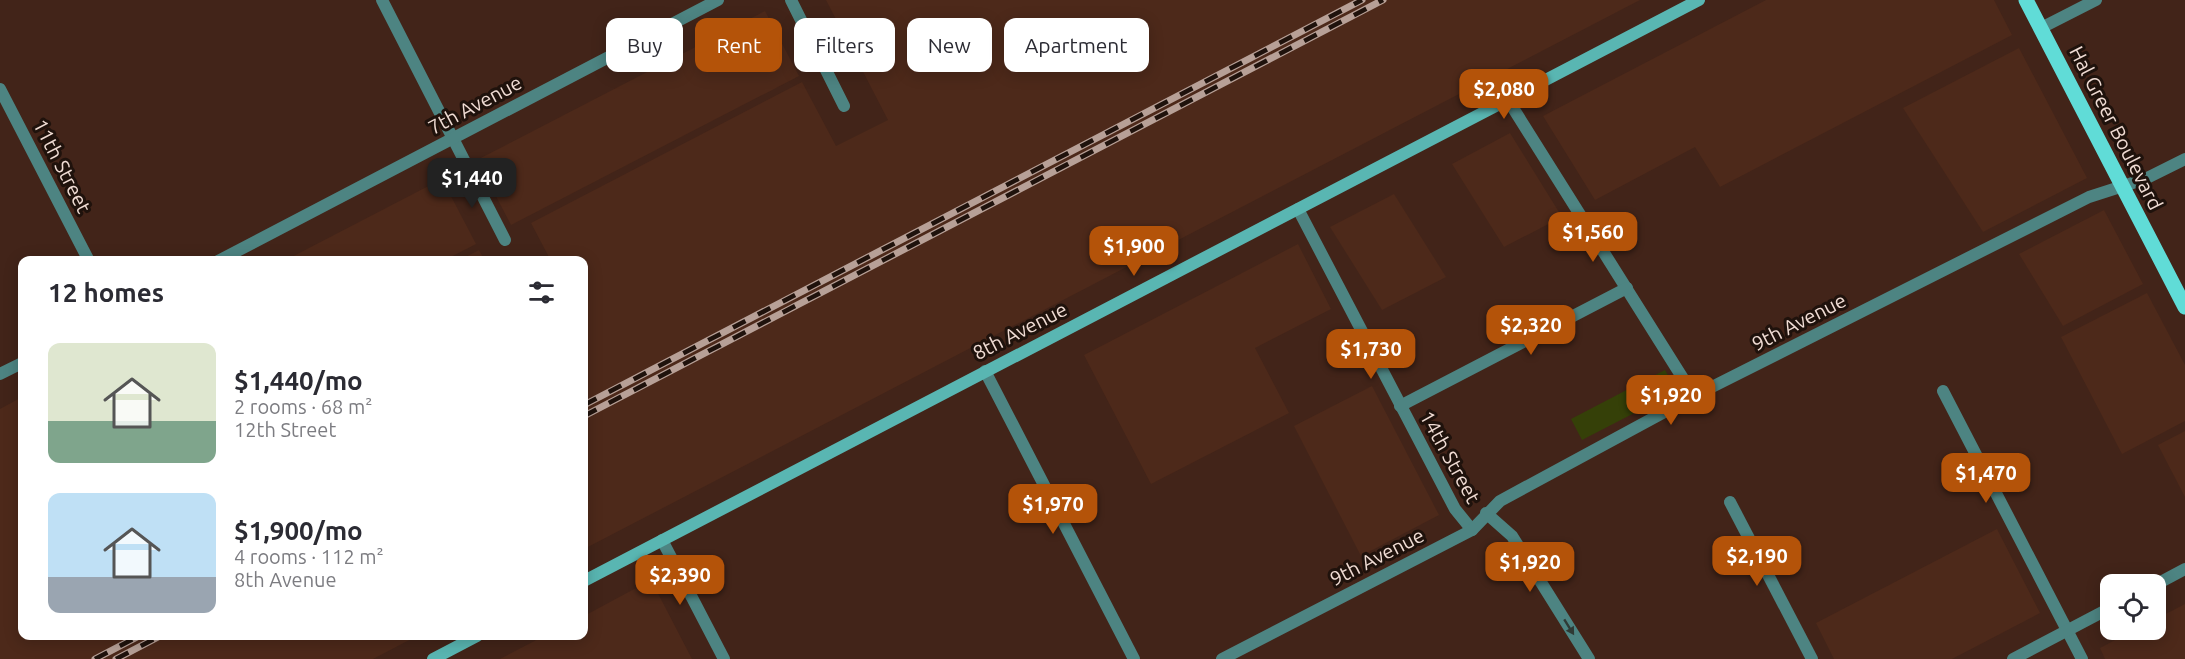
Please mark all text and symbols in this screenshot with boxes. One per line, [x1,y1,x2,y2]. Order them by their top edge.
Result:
chip: Buy [606,18,683,72]
chip: Rent [695,18,782,72]
chip: Filters [794,18,895,72]
chip: New [907,18,992,72]
chip: Apartment [1004,18,1149,72]
street label: Hal Greer Boulevard [2065,42,2168,213]
pin: $2,080 [1455,69,1553,120]
street label: 7th Avenue [424,70,525,139]
text: $2,080 [1473,77,1535,100]
street label: 11th Street [29,115,96,217]
pin: $1,440 [423,158,521,209]
text: $1,440 [441,166,503,189]
pin: $1,560 [1544,212,1642,263]
text: $1,560 [1562,220,1624,243]
pin: $1,900 [1085,226,1183,277]
text: $1,900 [1103,234,1165,257]
icon: filters [525,276,558,309]
text: 12 homes [48,278,164,307]
street label: 9th Avenue [1748,288,1850,355]
street label: 8th Avenue [969,297,1071,364]
pin: $2,320 [1482,305,1580,356]
text: $2,320 [1500,313,1562,336]
pin: $1,730 [1322,329,1420,380]
text: $1,730 [1340,337,1402,360]
text: $1,440/mo [234,366,363,395]
icon: home [96,367,168,439]
pin: $1,920 [1622,375,1720,426]
text: $1,920 [1640,383,1702,406]
text: 2 rooms · 68 m² [234,395,372,418]
street label: 14th Street [1416,406,1485,507]
text: 12th Street [234,418,336,441]
pin: $1,470 [1937,453,2035,504]
text: $1,470 [1955,461,2017,484]
pin: $1,970 [1004,484,1102,535]
text: $1,970 [1022,492,1084,515]
text: $1,900/mo [234,516,363,545]
icon: home [96,517,168,589]
street label: 9th Avenue [1326,523,1428,590]
pin: $2,190 [1708,536,1806,587]
pin: $1,920 [1481,542,1579,593]
text: $2,190 [1726,544,1788,567]
text: 4 rooms · 112 m² [234,545,384,568]
text: $1,920 [1499,550,1561,573]
pin: $2,390 [631,555,729,606]
text: $2,390 [649,563,711,586]
text: 8th Avenue [234,568,337,591]
map controls [2100,574,2166,640]
button: locate [2100,574,2166,640]
one-way arrow [1564,619,1575,635]

